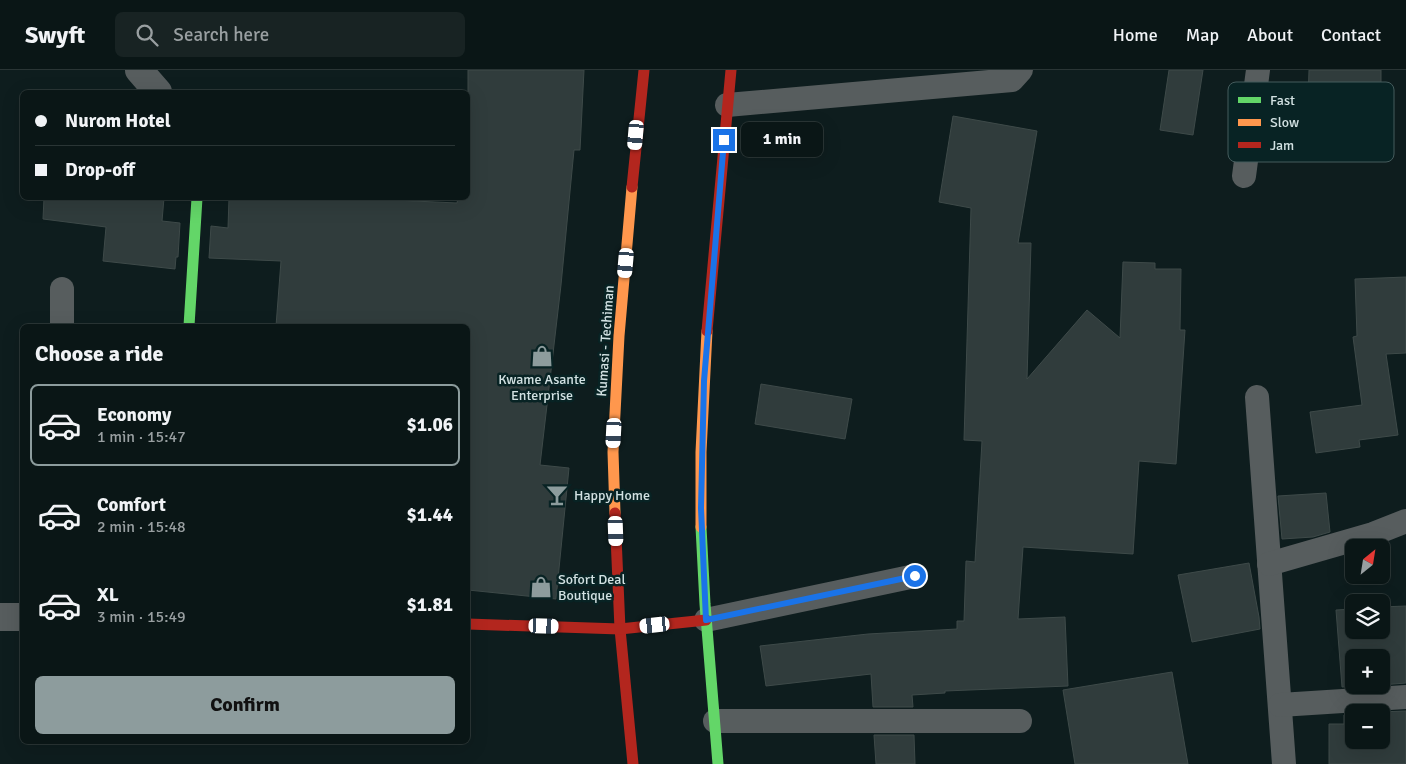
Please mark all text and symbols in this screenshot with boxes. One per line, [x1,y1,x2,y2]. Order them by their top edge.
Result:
search box [115,12,465,57]
text: Swyft [25,20,85,50]
icon: search [133,21,161,49]
text: Search here [173,23,269,47]
text: Home [1113,24,1158,46]
text: Map [1186,24,1219,46]
text: About [1247,24,1293,46]
text: Contact [1321,24,1381,46]
legend [1228,82,1394,162]
text: Fast [1270,92,1295,109]
text: Nurom Hotel [65,109,171,133]
text: Slow [1270,114,1299,131]
car [627,119,644,151]
callout: 1 min [742,122,824,158]
route end [713,129,735,151]
text: 1 min [763,129,801,149]
text: Jam [1270,137,1294,154]
text: Drop-off [65,158,135,182]
car [617,247,634,279]
street label: Kumasi - Techiman [593,285,618,397]
text: Choose a ride [35,340,163,367]
shop icon: Kwame Asante Enterprise [529,343,555,369]
place label: Kwame Asante Enterprise [498,371,586,404]
icon: car [37,403,82,448]
text: Economy [97,403,171,427]
text: $1.06 [407,413,453,437]
car [605,418,622,448]
text: 1 min · 15:47 [97,427,186,447]
bar icon: Happy Home [544,482,570,508]
place label: Happy Home [574,487,650,504]
icon: car [37,493,82,538]
text: Comfort [97,493,166,517]
text: $1.44 [407,503,453,527]
car [607,516,624,546]
text: 2 min · 15:48 [97,517,186,537]
north arrow [1345,539,1390,584]
map controls [1345,539,1390,749]
route start [904,565,926,587]
place label: Sofort Deal Boutique [558,571,626,604]
shop icon: Sofort Deal Boutique [528,574,554,600]
icon: car [37,583,82,628]
text: XL [97,583,119,607]
text: $1.81 [407,593,453,617]
button: layers [1345,594,1390,639]
text: 3 min · 15:49 [97,607,186,627]
car [639,616,670,634]
car [528,618,559,634]
button: + [1345,649,1390,694]
button: Confirm [35,676,455,734]
button: − [1345,704,1390,749]

